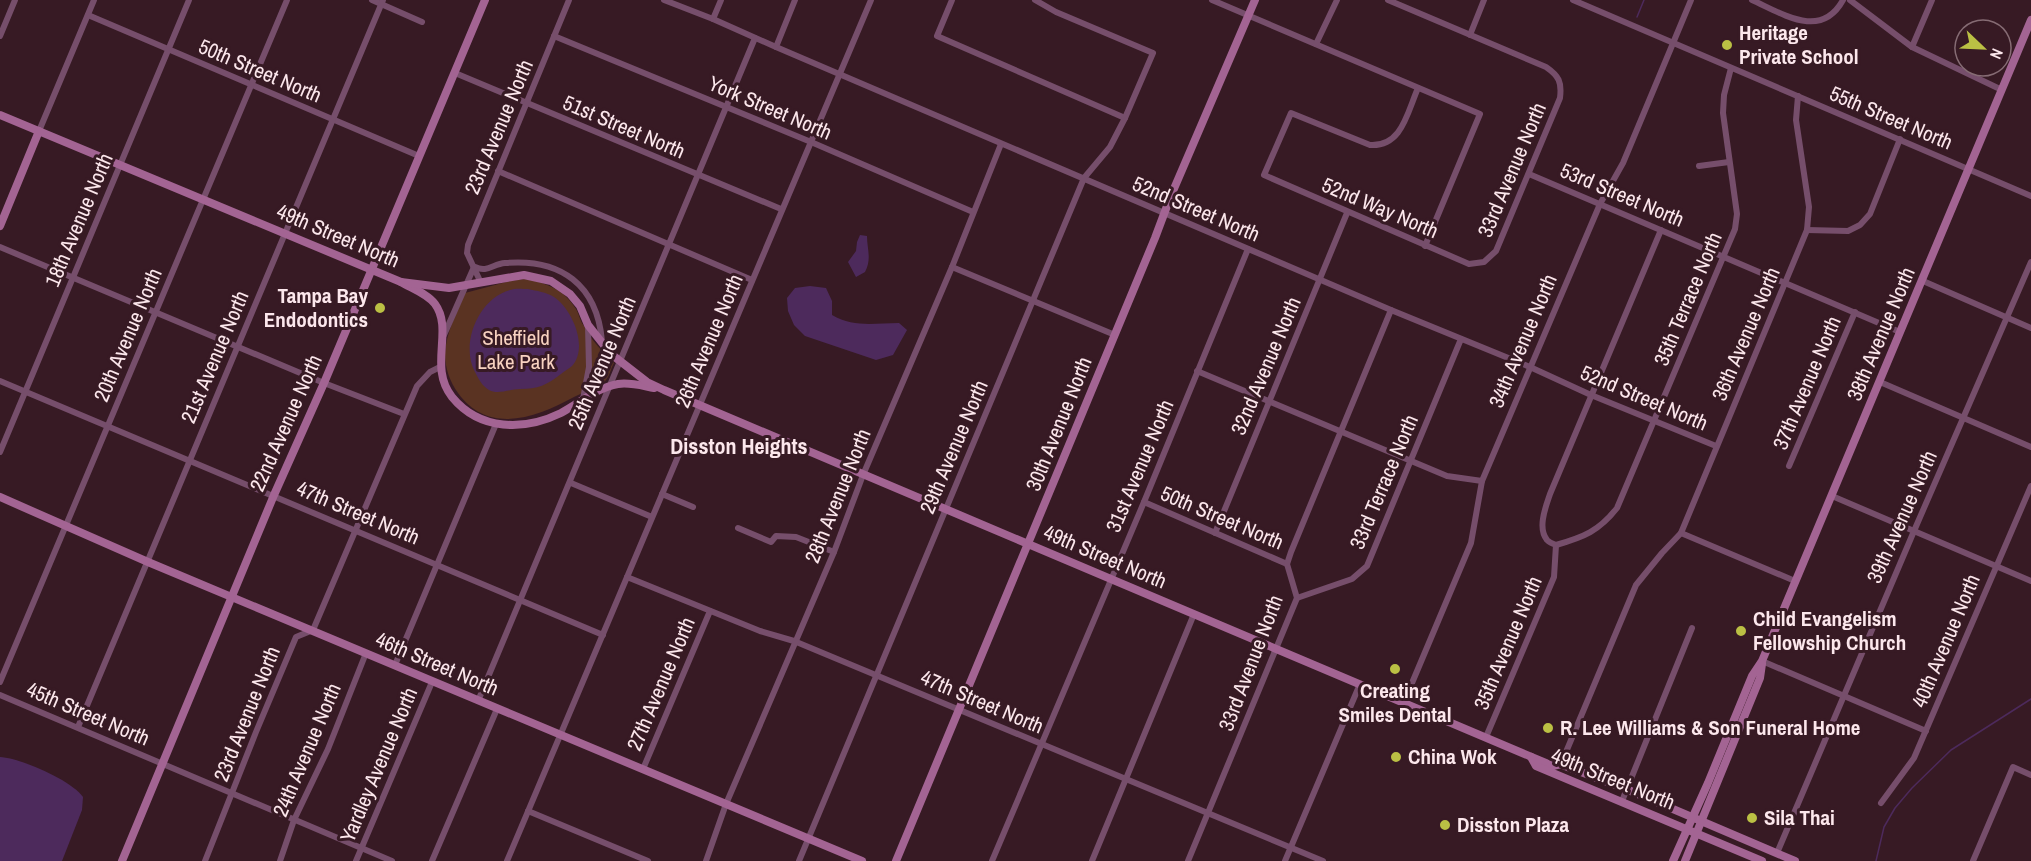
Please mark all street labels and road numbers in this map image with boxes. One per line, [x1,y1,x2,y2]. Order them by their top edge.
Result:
street label: 50th Street North [194,32,326,110]
street label: 23rd Avenue North [457,55,540,198]
street label: York Street North [704,68,836,147]
street label: 55th Street North [1825,79,1957,157]
street label: 51st Street North [559,88,690,165]
street label: 33rd Avenue North [1470,98,1553,241]
street label: 18th Avenue North [37,149,120,291]
street label: 53rd Street North [1556,155,1689,234]
street label: 52nd Street North [1128,169,1264,248]
street label: 52nd Way North [1318,170,1443,245]
street label: 49th Street North [272,197,404,275]
street label: 35th Terrace North [1646,228,1729,370]
street label: 36th Avenue North [1704,263,1787,405]
street label: 38th Avenue North [1839,263,1922,405]
street label: 20th Avenue North [86,264,169,406]
street label: 26th Avenue North [667,270,750,412]
street label: 34th Avenue North [1481,270,1564,412]
street label: 21st Avenue North [174,286,256,428]
street label: 25th Avenue North [560,292,643,434]
street label: 32nd Avenue North [1223,292,1308,439]
street label: 37th Avenue North [1765,312,1848,454]
street label: 22nd Avenue North [242,350,329,496]
street label: 30th Avenue North [1018,352,1099,495]
street label: 52nd Street North [1576,358,1712,437]
street label: 29th Avenue North [912,376,995,518]
street label: 31st Avenue North [1099,395,1181,537]
street label: 33rd Terrace North [1342,410,1425,553]
street label: 28th Avenue North [797,424,878,567]
street label: 39th Avenue North [1859,446,1944,588]
street label: 47th Street North [292,474,424,552]
street label: 50th Street North [1156,479,1288,557]
street label: 49th Street North [1039,518,1171,596]
street label: 40th Avenue North [1904,570,1987,712]
street label: 35th Avenue North [1466,572,1549,714]
street label: 33rd Avenue North [1211,591,1290,735]
street label: 27th Avenue North [619,613,702,755]
street label: 46th Street North [371,625,503,703]
street label: 23rd Avenue North [206,642,287,786]
street label: 47th Street North [916,663,1048,741]
street label: 45th Street North [22,675,154,753]
street label: 24th Avenue North [265,679,348,821]
street label: Yardley Avenue North [333,683,424,847]
street label: 49th Street North [1547,741,1679,817]

